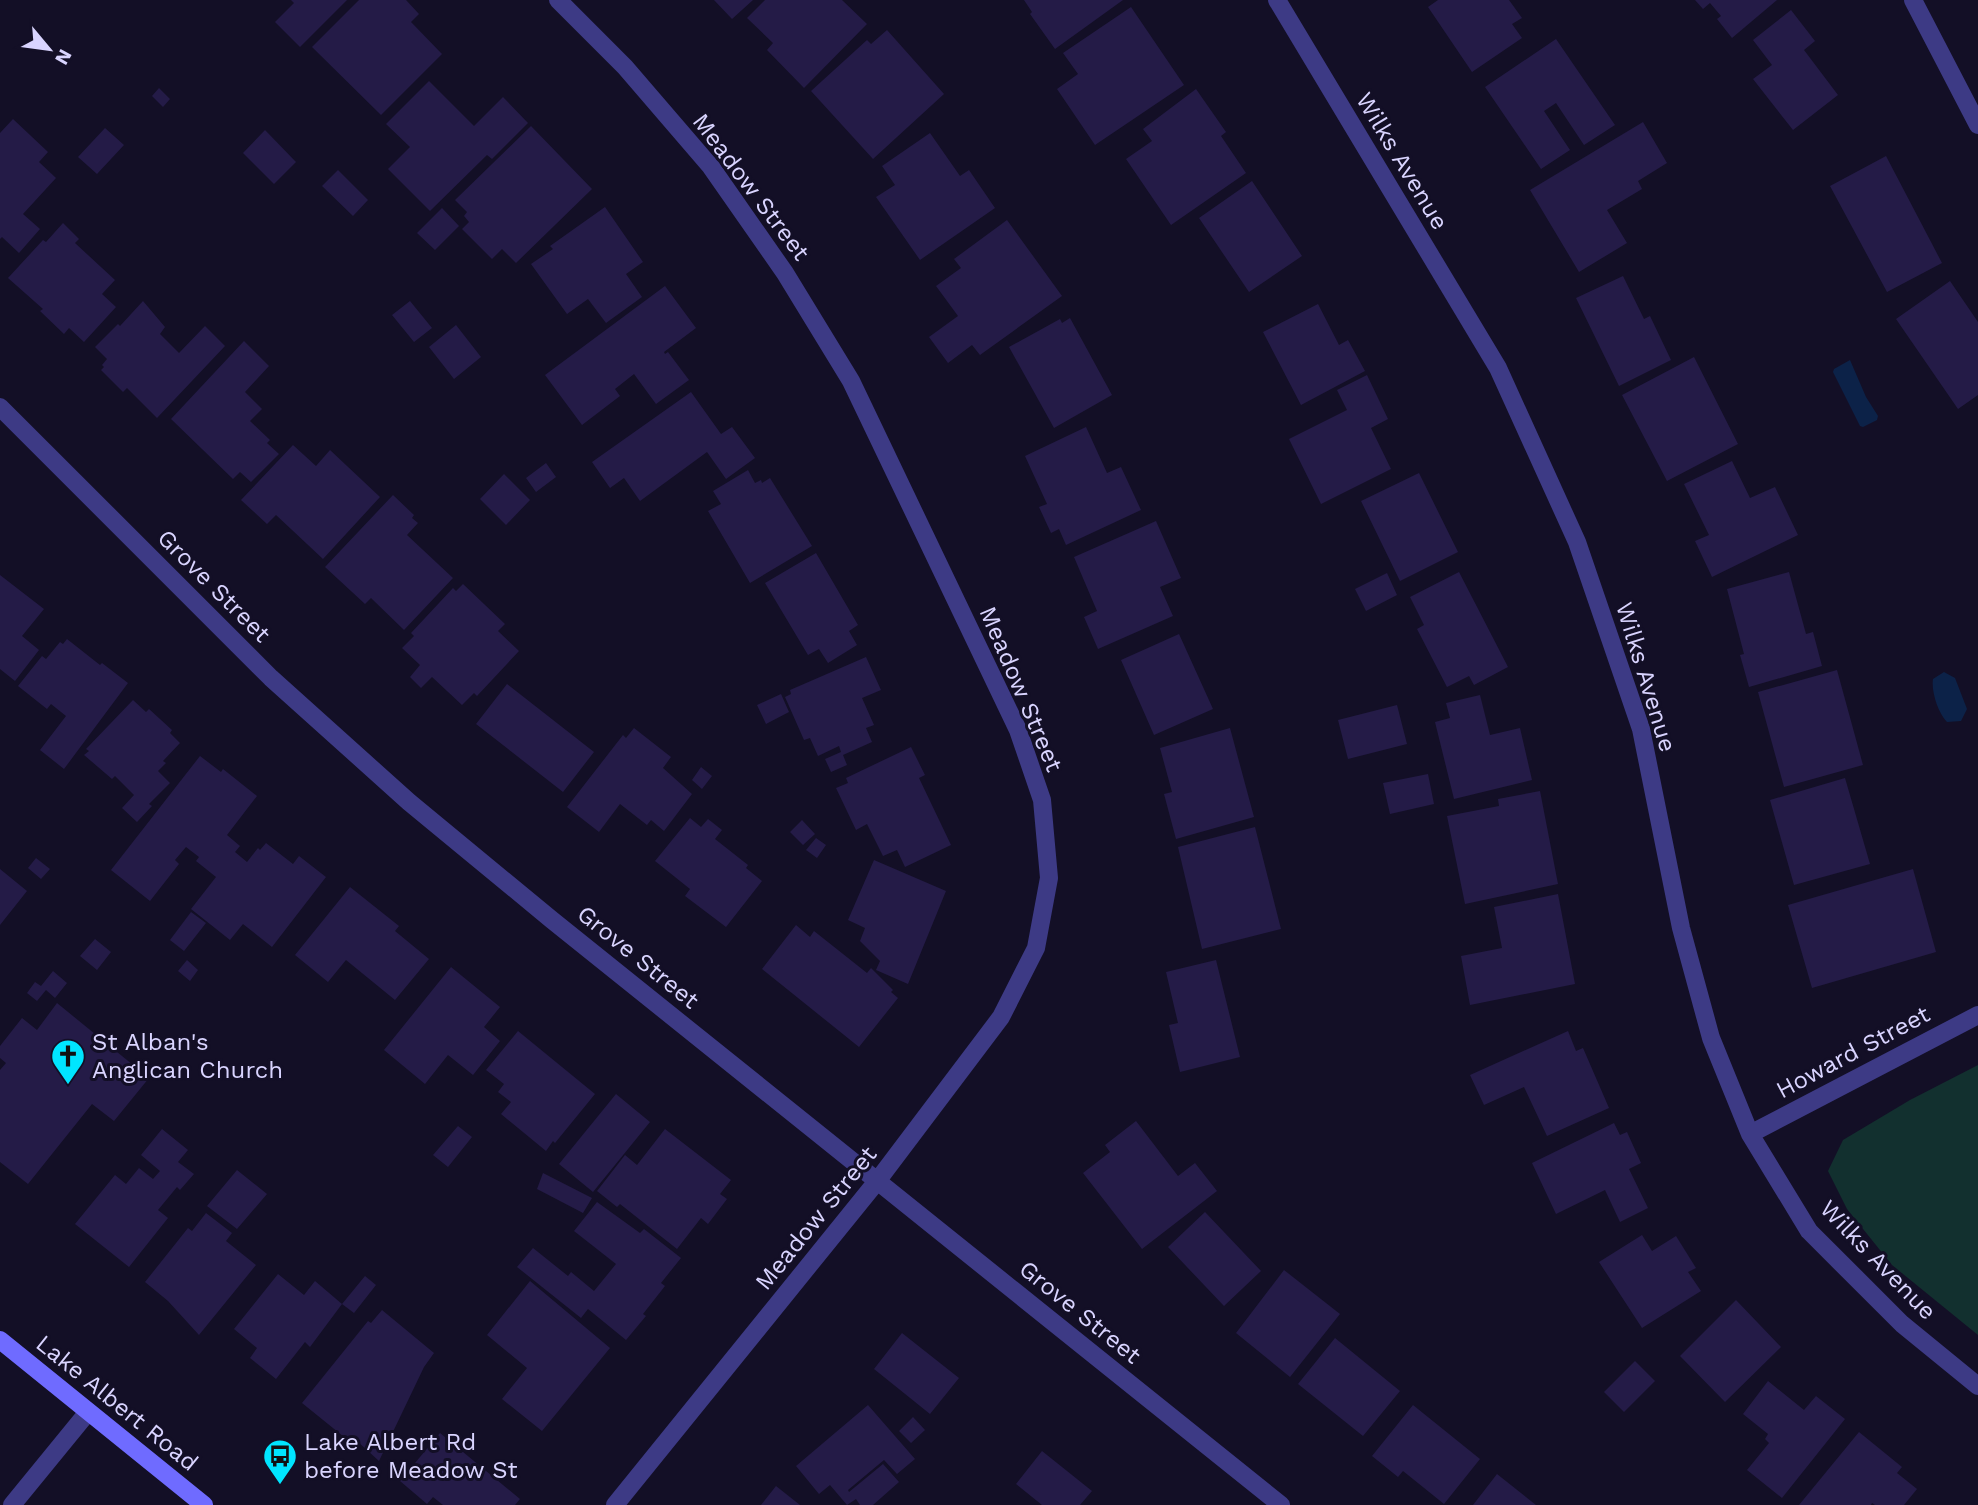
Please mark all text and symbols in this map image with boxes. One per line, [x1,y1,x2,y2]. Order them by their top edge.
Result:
north arrow [14,14,84,84]
text: N [50,45,77,69]
street label: Wilks Avenue [1350,87,1454,235]
street label: Meadow Street [687,108,815,266]
street label: Grove Street [152,524,276,648]
street label: Wilks Avenue [1610,599,1682,755]
street label: Meadow Street [974,602,1068,776]
street label: Grove Street [572,900,704,1014]
street label: Howard Street [1772,1000,1934,1104]
place label: St Alban's Anglican Church [92,1028,283,1084]
church icon: St Alban's Anglican Church [49,1037,87,1086]
street label: Meadow Street [749,1141,883,1295]
street label: Wilks Avenue [1814,1195,1942,1325]
street label: Grove Street [1014,1255,1146,1369]
street label: Lake Albert Road [30,1329,204,1477]
place label: Lake Albert Rd before Meadow St [304,1428,518,1484]
bus stop icon: Lake Albert Rd before Meadow St [261,1437,299,1486]

